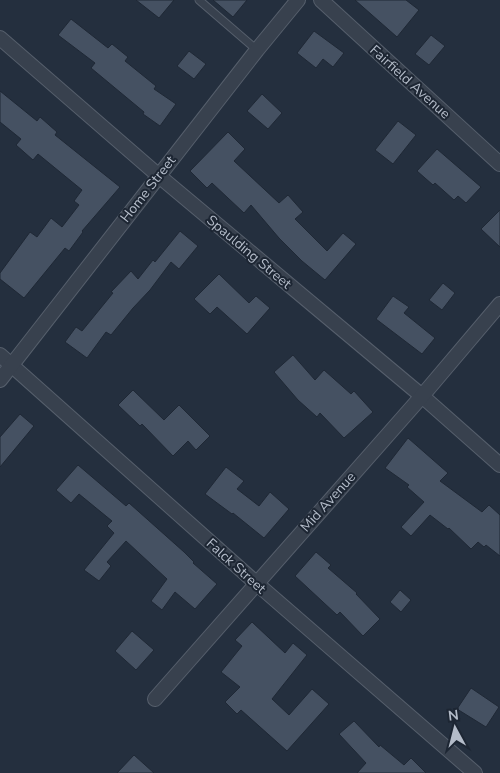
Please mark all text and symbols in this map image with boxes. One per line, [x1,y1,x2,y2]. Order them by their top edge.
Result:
street label: Fairfield Avenue [366,41,454,123]
street label: Home Street [116,152,180,226]
street label: Spaulding Street [202,211,296,293]
street label: Mid Avenue [296,468,360,536]
street label: Falck Street [202,534,270,598]
north arrow [430,703,480,753]
text: N [447,706,460,726]

